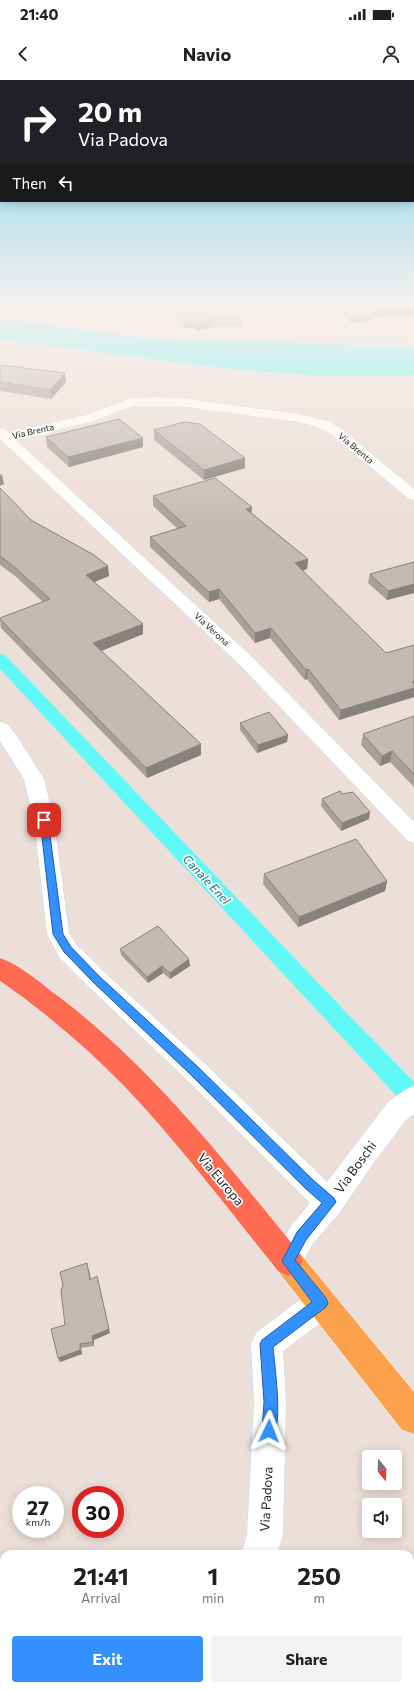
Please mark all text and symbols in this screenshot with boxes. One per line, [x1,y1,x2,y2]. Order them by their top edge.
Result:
text: 21:40 [20,5,58,23]
icon: back [12,43,34,65]
text: Navio [183,43,231,65]
icon: person [380,43,402,65]
text: 20 m [78,94,142,128]
icon: right [12,96,64,148]
text: Via Padova [78,128,168,150]
icon: left [55,172,77,194]
text: Then [12,174,47,192]
street label: Via Brenta [11,421,55,441]
street label: Via Brenta [336,430,376,466]
street label: Via Verona [192,610,232,648]
pin [27,803,61,837]
icon: arrive [33,809,55,831]
water label: Canale Enel [180,851,234,907]
street label: Via Boschi [331,1138,379,1196]
street label: Via Europa [194,1149,248,1209]
position arrow [248,1410,290,1452]
north arrow [362,1450,402,1490]
map controls [362,1450,402,1538]
street label: Via Padova [256,1466,276,1532]
speed limit sign: 30 [72,1486,124,1538]
text: 27 [27,1495,49,1519]
button: sound [362,1498,402,1538]
text: km/h [26,1516,50,1528]
text: 21:41 [73,1561,129,1590]
text: 1 [208,1561,218,1590]
text: 250 [297,1561,341,1590]
text: Arrival [81,1590,121,1606]
text: min [202,1590,224,1606]
text: m [313,1590,325,1606]
button: Exit [12,1636,203,1682]
button: Share [211,1636,402,1682]

